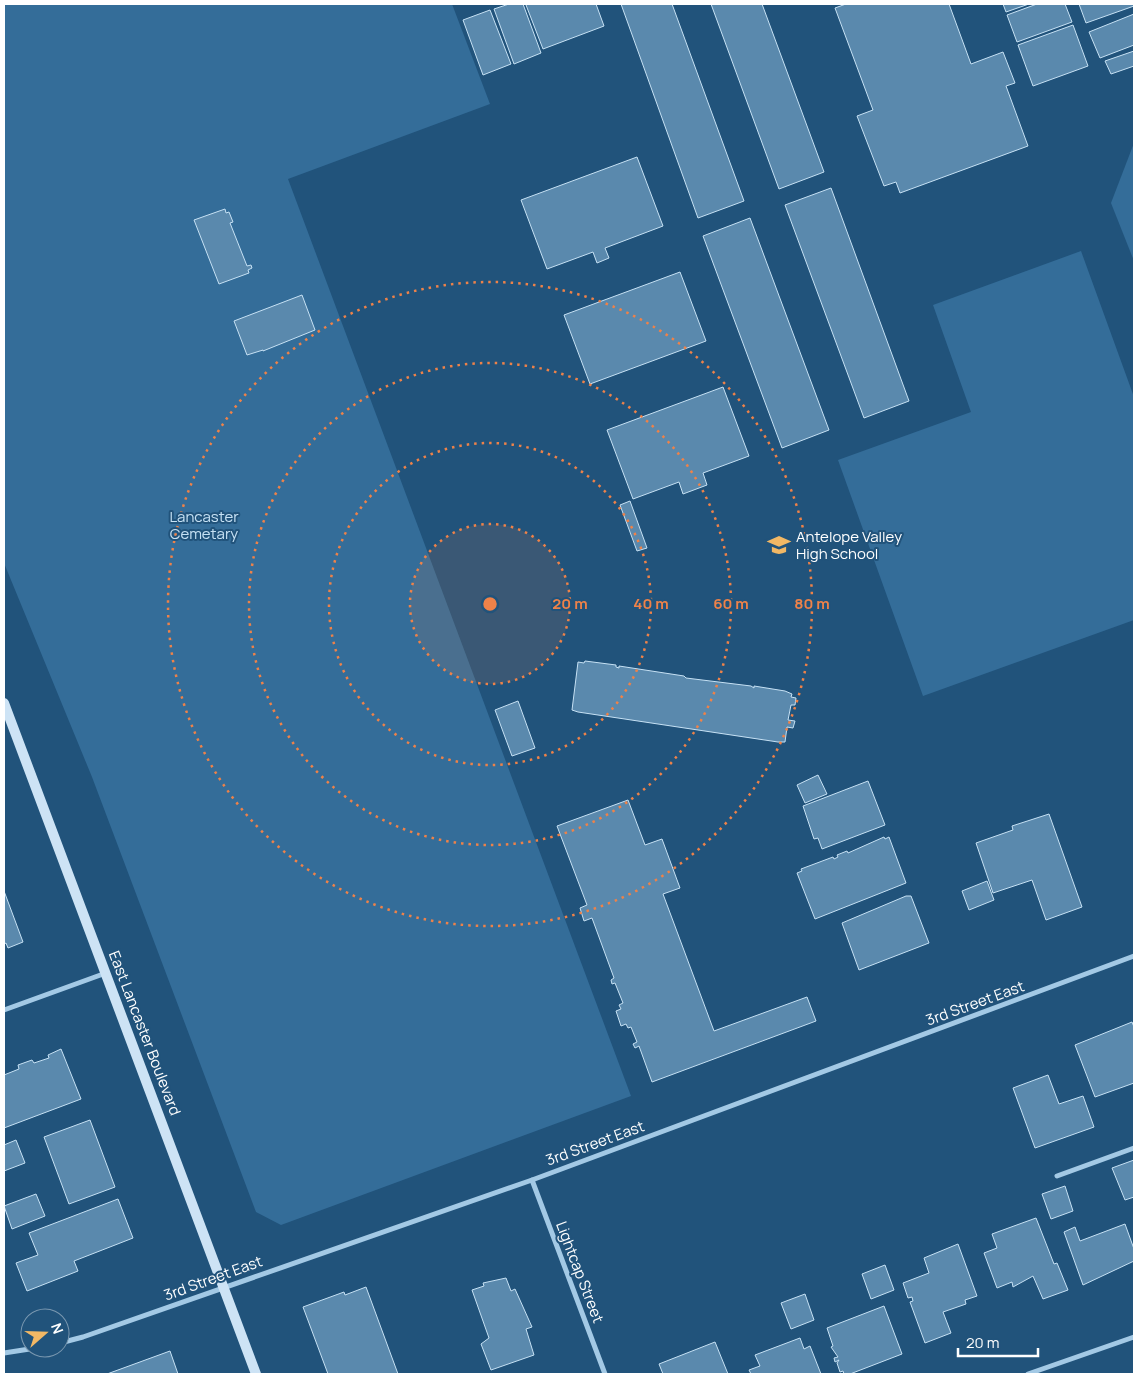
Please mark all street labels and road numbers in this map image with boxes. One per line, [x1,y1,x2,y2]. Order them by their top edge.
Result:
street label: East Lancaster Boulevard [104,948,186,1118]
street label: 3rd Street East [923,975,1027,1031]
street label: 3rd Street East [543,1115,647,1171]
street label: Lightcap Street [551,1218,609,1326]
street label: 3rd Street East [161,1250,265,1306]

